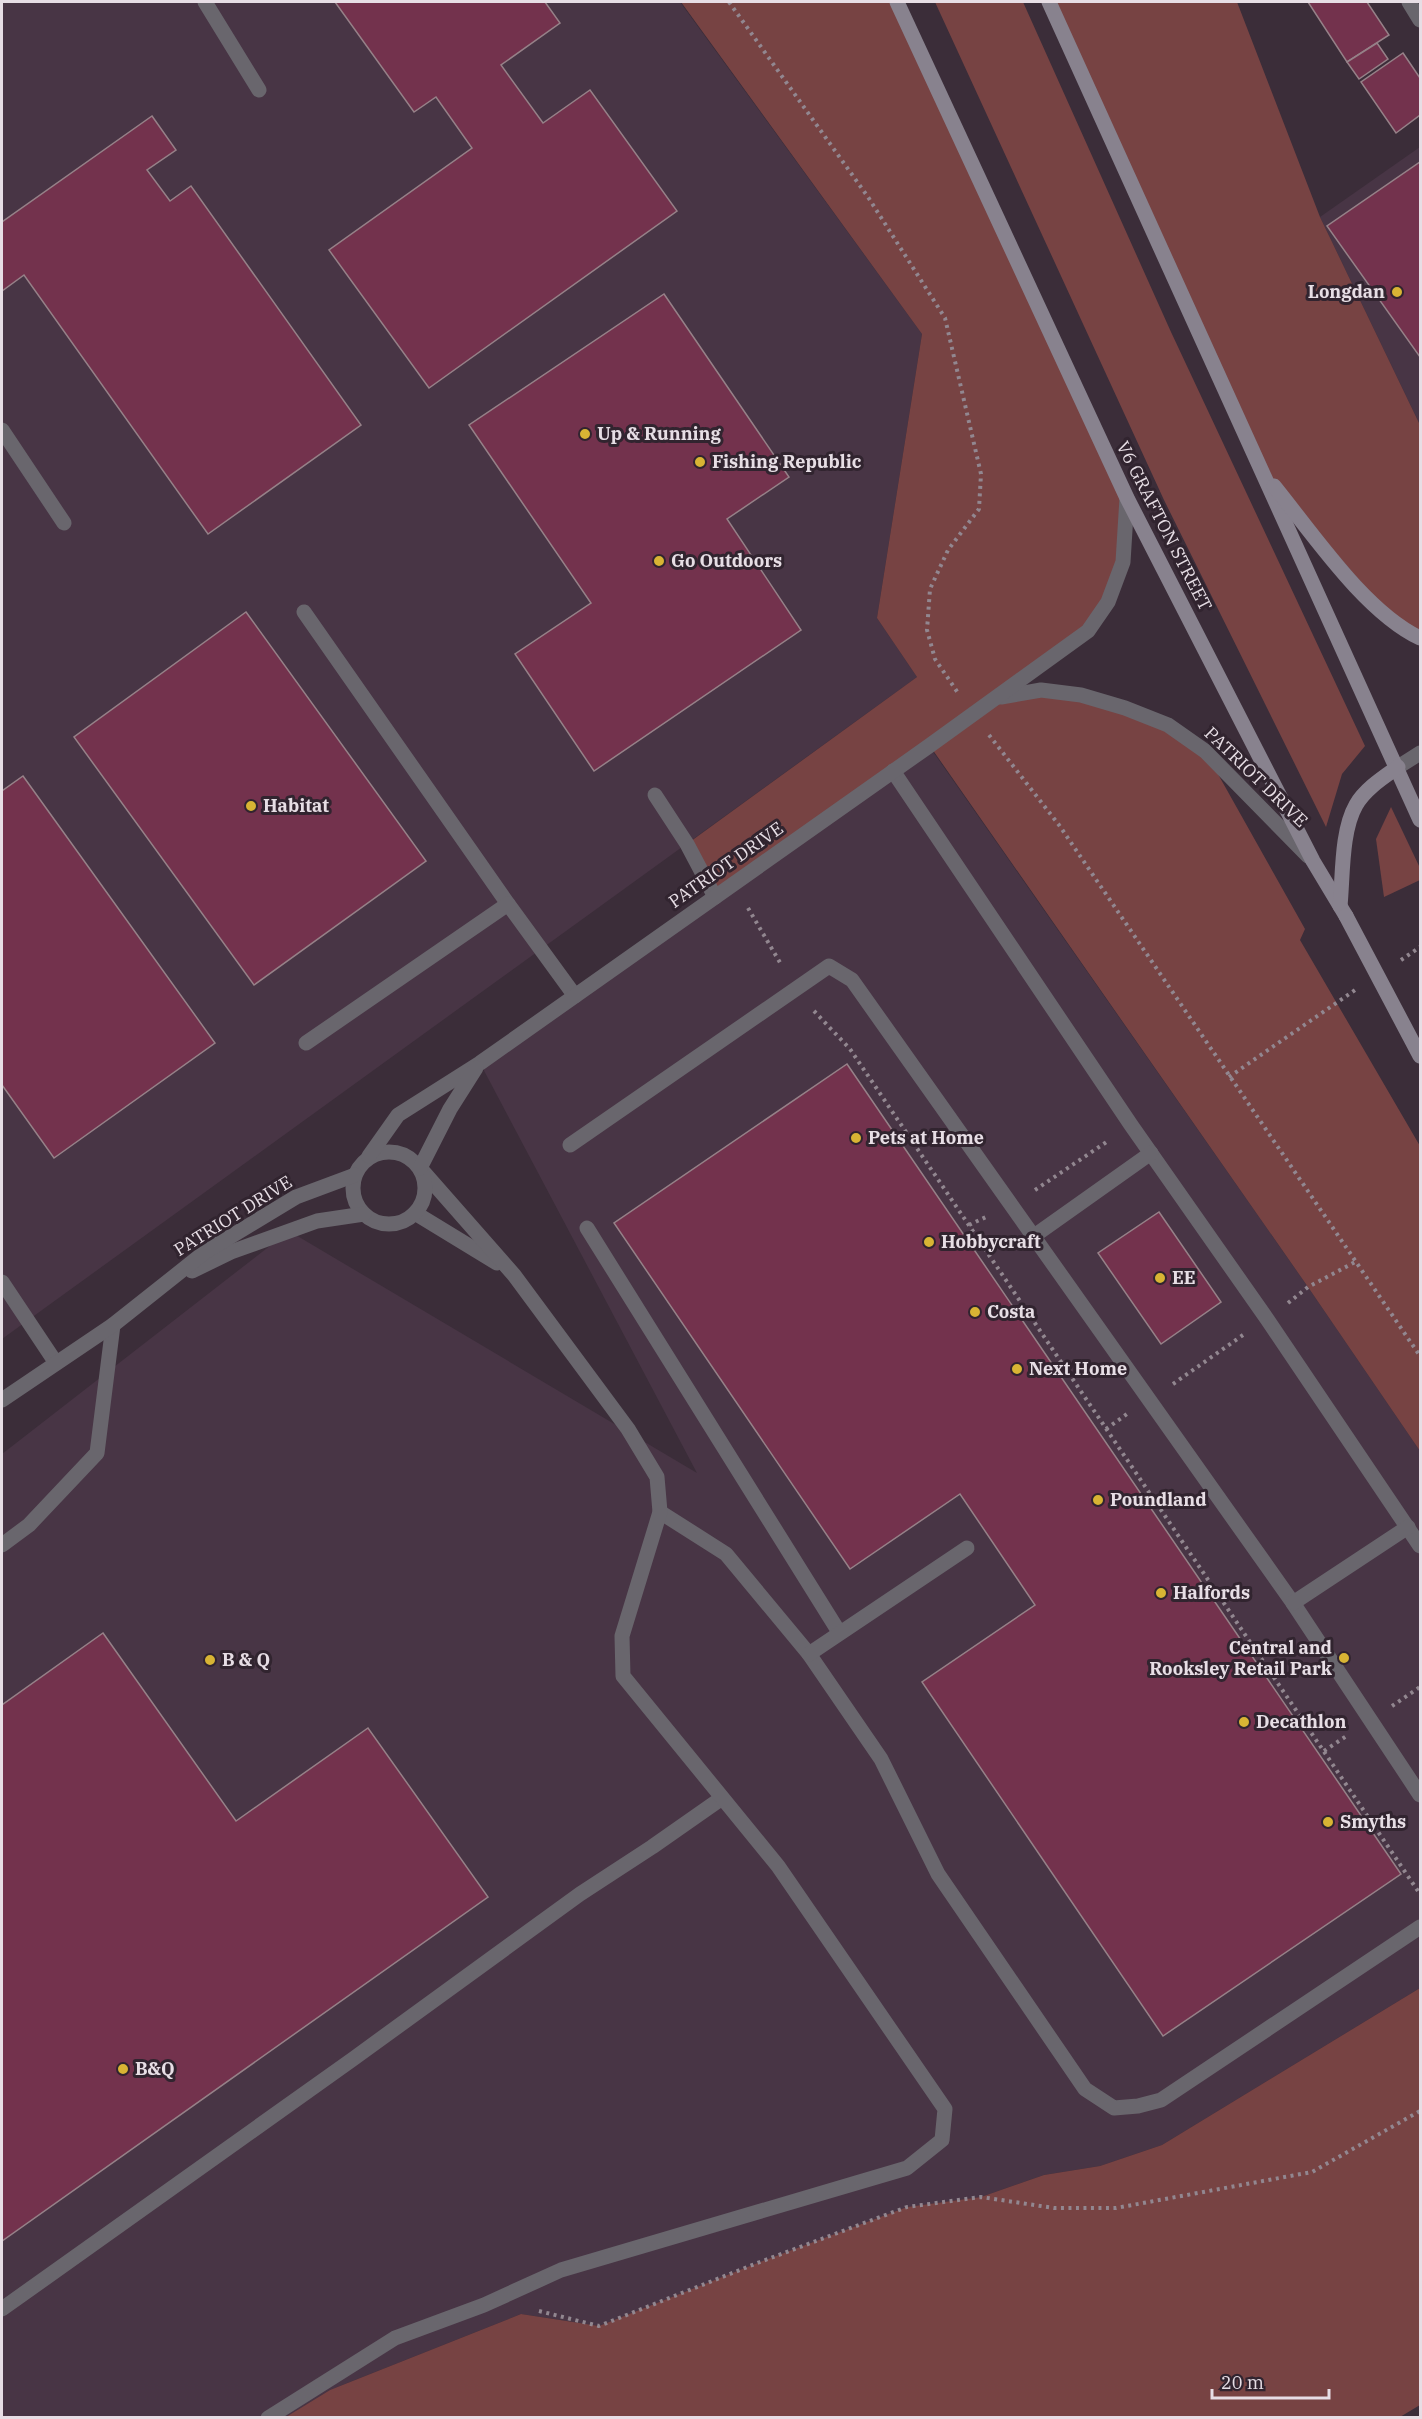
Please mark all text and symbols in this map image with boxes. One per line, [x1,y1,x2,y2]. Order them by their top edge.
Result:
place label: Longdan [1308,280,1385,303]
marker: Longdan [1390,285,1404,299]
place label: Up & Running [597,422,722,445]
marker: Up & Running [578,427,592,441]
street label: V6 GRAFTON STREET [1112,437,1217,615]
place label: Fishing Republic [712,450,862,473]
marker: Fishing Republic [693,455,707,469]
place label: Go Outdoors [671,549,782,572]
marker: Go Outdoors [652,554,666,568]
street label: PATRIOT DRIVE [1200,721,1313,832]
place label: Habitat [263,794,329,817]
marker: Habitat [244,799,258,813]
street label: PATRIOT DRIVE [664,816,788,913]
place label: Pets at Home [868,1126,984,1149]
marker: Pets at Home [849,1131,863,1145]
street label: PATRIOT DRIVE [169,1170,296,1261]
place label: Hobbycraft [941,1230,1041,1253]
marker: Hobbycraft [922,1235,936,1249]
place label: EE [1172,1266,1196,1289]
marker: EE [1153,1271,1167,1285]
place label: Costa [987,1300,1035,1323]
marker: Costa [968,1305,982,1319]
place label: Next Home [1029,1357,1127,1380]
marker: Next Home [1010,1362,1024,1376]
place label: Poundland [1110,1488,1207,1511]
marker: Poundland [1091,1493,1105,1507]
place label: Halfords [1173,1581,1250,1604]
marker: Halfords [1154,1586,1168,1600]
place label: Central and Rooksley Retail Park [1149,1636,1333,1680]
place label: B & Q [222,1648,270,1671]
marker: Central and Rooksley Retail Park [1337,1651,1351,1665]
marker: B & Q [203,1653,217,1667]
place label: Decathlon [1256,1710,1346,1733]
marker: Decathlon [1237,1715,1251,1729]
place label: Smyths [1340,1810,1406,1833]
marker: Smyths [1321,1815,1335,1829]
place label: B&Q [135,2057,175,2080]
marker: B&Q [116,2062,130,2076]
scale bar [1212,2362,1329,2400]
text: 20 m [1221,2371,1264,2394]

